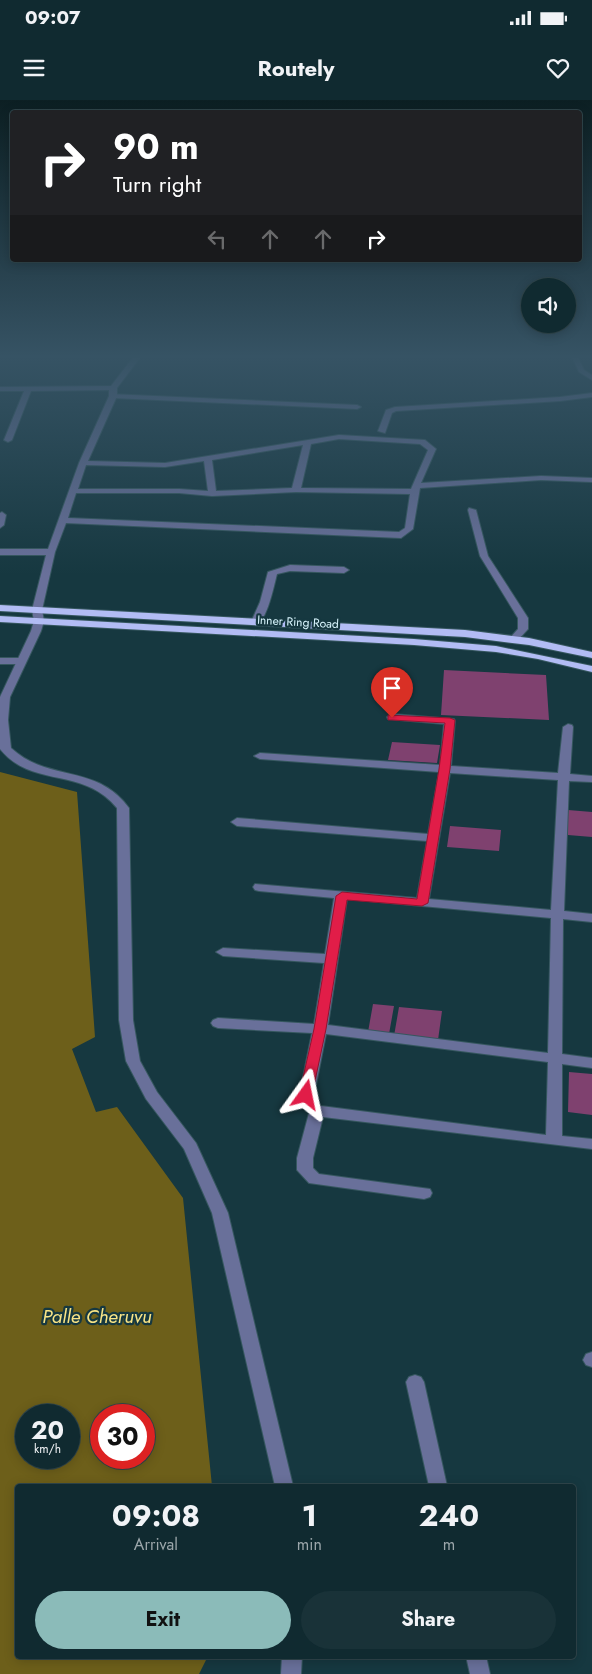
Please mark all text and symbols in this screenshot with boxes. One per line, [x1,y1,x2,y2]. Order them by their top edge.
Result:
text: 09:07 [25,4,80,31]
text: Routely [258,52,334,84]
icon: menu [20,54,48,82]
icon: heart [544,54,572,82]
text: 90 m [113,122,199,172]
icon: right [30,130,95,195]
text: Turn right [113,168,201,200]
icon: left [203,225,231,253]
icon: ahead [256,225,284,253]
icon: ahead [309,225,337,253]
icon: right [362,225,390,253]
map controls [521,278,576,333]
button: sound [521,278,576,333]
street label: Inner Ring Road [257,611,339,633]
pin [371,667,413,718]
icon: arrive [378,674,406,702]
position arrow [279,1068,331,1120]
water label: Palle Cheruvu [42,1303,152,1330]
speed limit sign: 30 [90,1404,155,1469]
text: 20 [31,1412,64,1448]
text: km/h [34,1440,61,1458]
text: 09:08 [112,1494,200,1537]
text: 1 [302,1494,317,1537]
text: 240 [419,1494,479,1537]
text: Arrival [134,1533,178,1556]
text: min [297,1533,322,1556]
text: m [443,1533,455,1556]
button: Exit [35,1591,291,1649]
button: Share [301,1591,556,1649]

